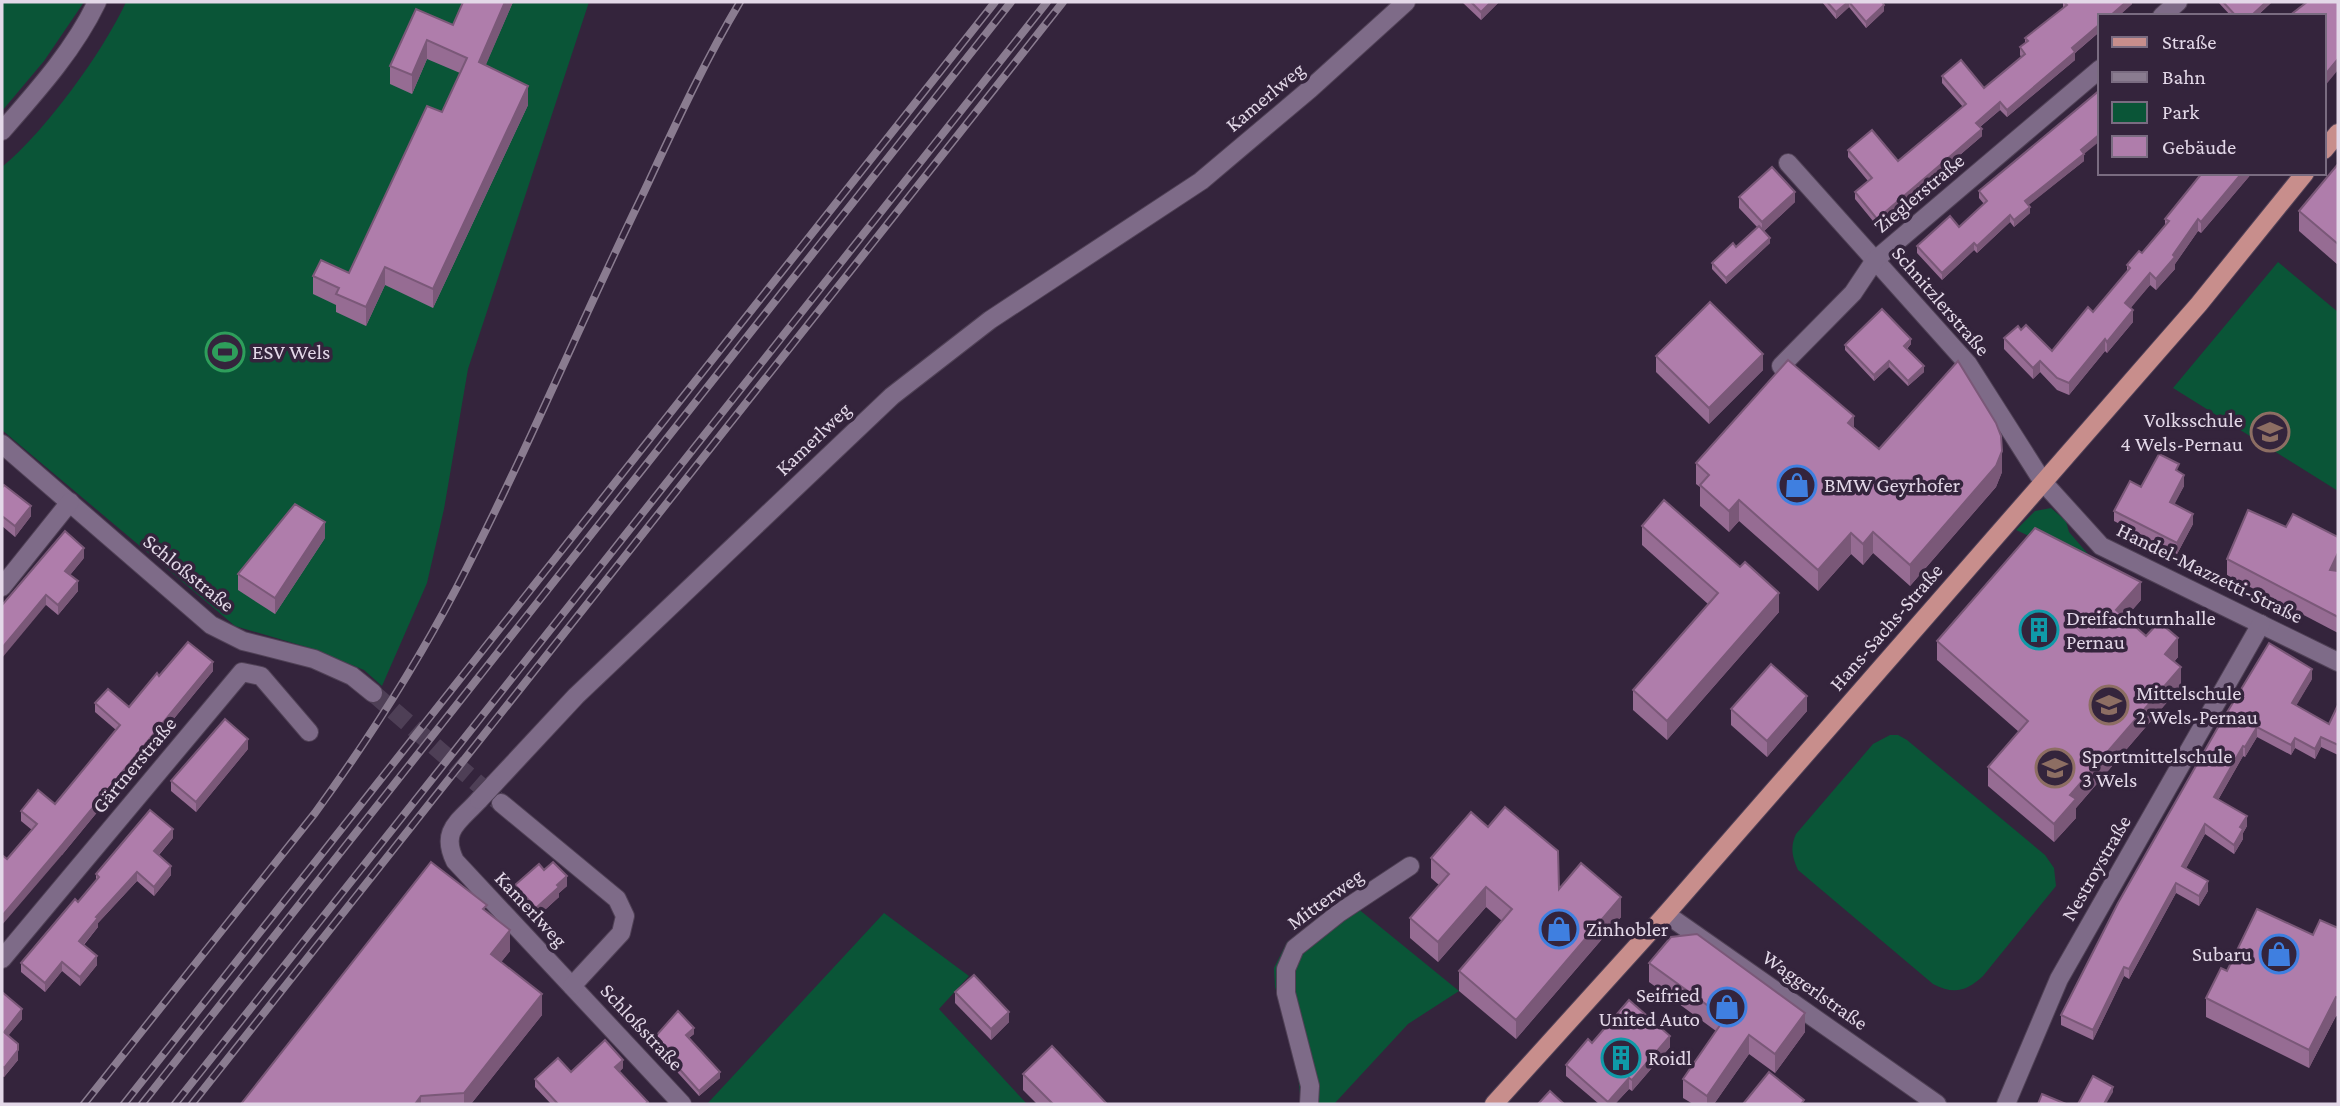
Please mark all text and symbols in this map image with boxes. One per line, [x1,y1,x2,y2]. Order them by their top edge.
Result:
legend [2098,14,2326,175]
text: Straße [2162,30,2216,54]
street label: Kamerlweg [1221,57,1309,137]
text: Bahn [2162,65,2206,89]
text: Park [2162,100,2199,124]
text: Gebäude [2162,135,2236,159]
street label: Zieglerstraße [1869,148,1969,238]
street label: Schnitzlerstraße [1887,241,1995,361]
sports icon: ESV Wels [204,331,246,373]
place label: ESV Wels [252,340,330,364]
street label: Kamerlweg [770,397,856,481]
place label: Volksschule 4 Wels-Pernau [2120,408,2243,456]
school or university icon: Volksschule 4 Wels-Pernau [2249,411,2291,453]
shop icon: BMW Geyrhofer [1776,464,1818,506]
place label: BMW Geyrhofer [1824,473,1961,497]
street label: Handel-Mazzetti-Straße [2113,518,2307,628]
street label: Schloßstraße [139,529,239,617]
street label: Hans-Sachs-Straße [1824,559,1948,695]
place label: Dreifachturnhalle Pernau [2066,606,2216,654]
building icon: Dreifachturnhalle Pernau [2018,609,2060,651]
place label: Mittelschule 2 Wels-Pernau [2136,681,2258,729]
school or university icon: Mittelschule 2 Wels-Pernau [2088,684,2130,726]
street label: Gärtnerstraße [87,712,181,818]
place label: Sportmittelschule 3 Wels [2082,744,2233,792]
school or university icon: Sportmittelschule 3 Wels [2034,747,2076,789]
street label: Nestroystraße [2056,811,2136,925]
street label: Mitterweg [1282,863,1368,935]
street label: Kamerlweg [490,866,572,952]
shop icon: Zinhobler [1538,908,1580,950]
place label: Zinhobler [1586,917,1669,941]
shop icon: Subaru [2258,933,2300,975]
place label: Subaru [2192,942,2252,966]
street label: Waggerlstraße [1758,945,1872,1035]
street label: Schloßstraße [596,979,688,1075]
place label: Seifried United Auto [1598,983,1700,1031]
shop icon: Seifried United Auto [1706,986,1748,1028]
building icon: Roidl [1600,1037,1642,1079]
place label: Roidl [1648,1046,1692,1070]

